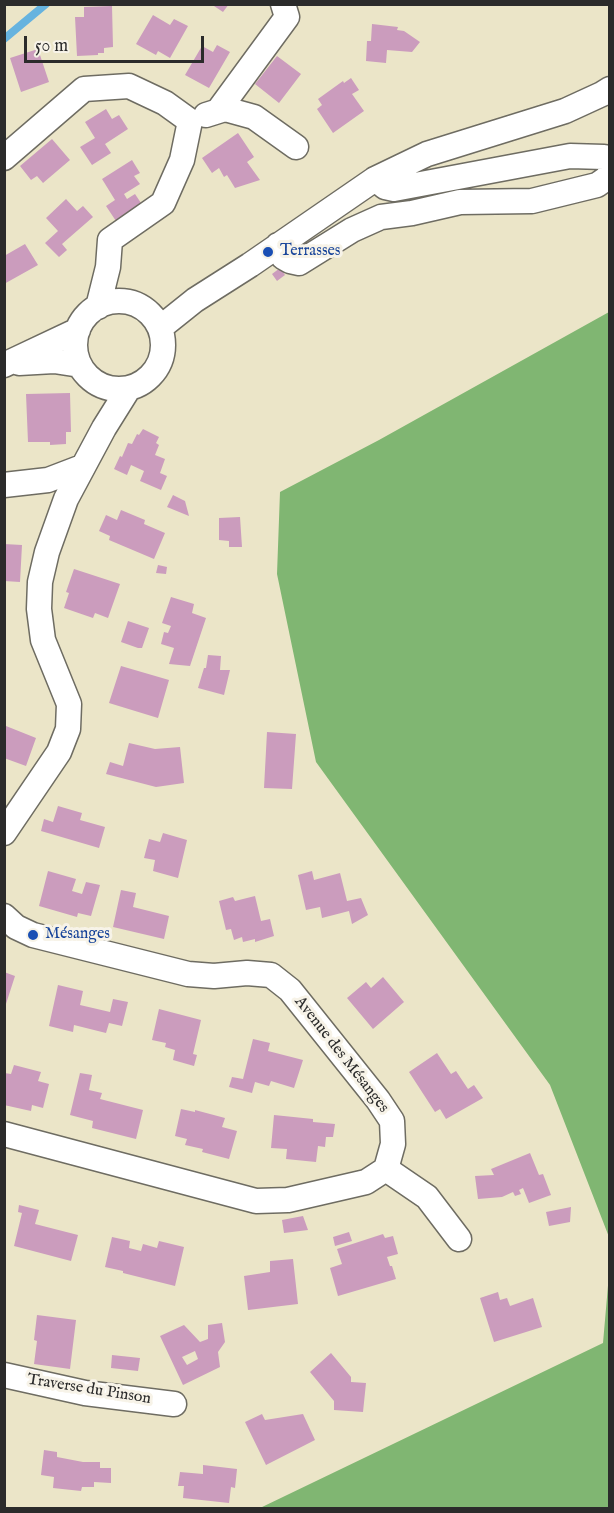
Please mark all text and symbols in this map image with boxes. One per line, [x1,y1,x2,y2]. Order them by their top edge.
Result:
scale bar [27,24,207,62]
text: 50 m [35,35,68,58]
place label: Terrasses [280,242,340,262]
marker: Terrasses [261,245,275,259]
place label: Mésanges [45,925,110,945]
marker: Mésanges [26,928,40,942]
street label: Avenue des Mésanges [290,993,392,1117]
street label: Traverse du Pinson [26,1371,152,1409]

